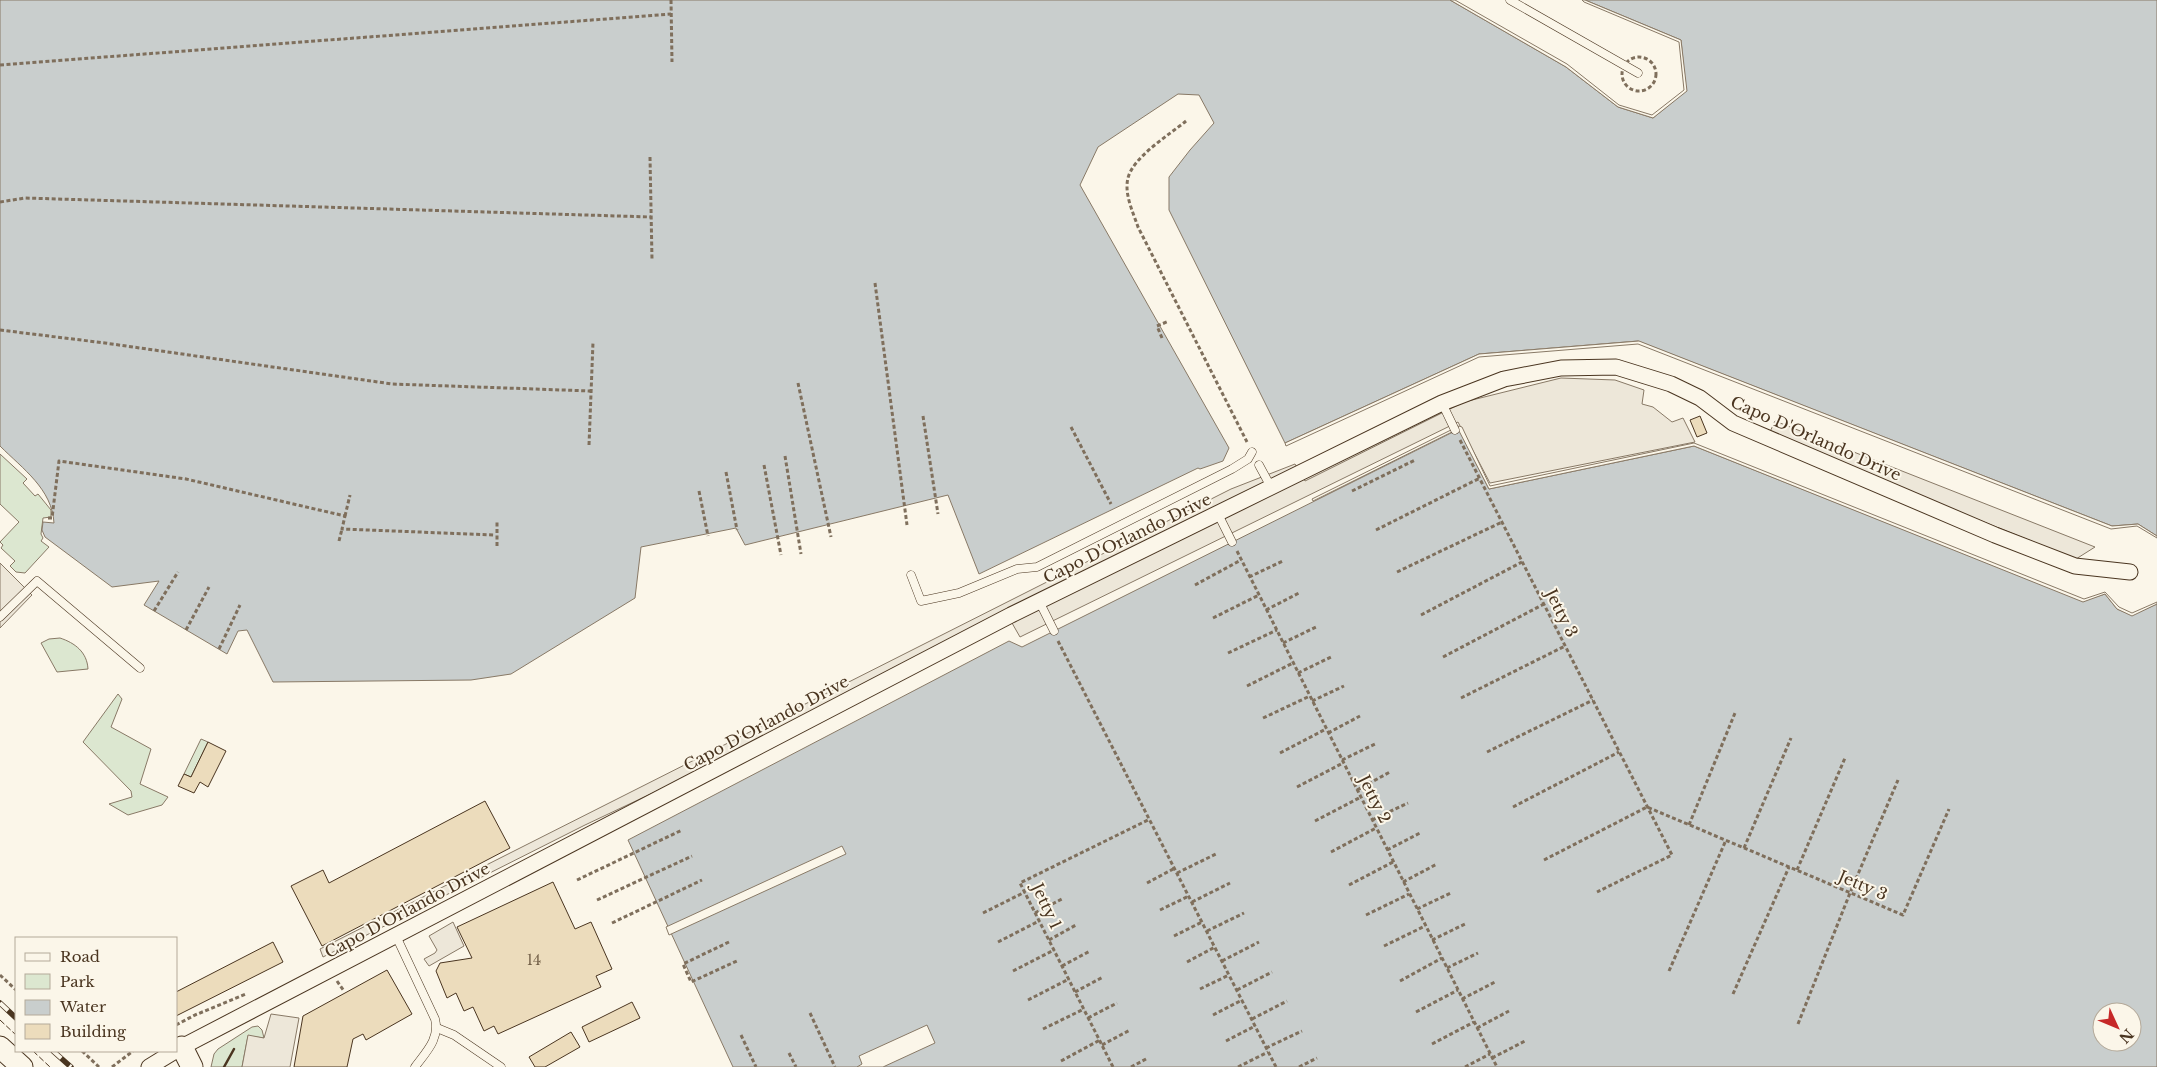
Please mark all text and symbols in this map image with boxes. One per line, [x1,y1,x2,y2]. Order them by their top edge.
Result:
street label: Capo D'Orlando Drive [1728,391,1904,485]
street label: Capo D'Orlando Drive [1040,489,1214,587]
street label: Jetty 3 [1541,584,1583,640]
street label: Capo D'Orlando Drive [680,671,852,775]
street label: Jetty 2 [1354,770,1396,826]
street label: Capo D'Orlando Drive [321,858,493,962]
street label: Jetty 3 [1834,865,1891,904]
street label: Jetty 1 [1027,878,1066,932]
legend [15,937,178,1052]
text: Road [60,947,100,966]
house number: 14 [527,951,541,969]
text: Park [60,972,96,991]
text: Water [59,997,107,1016]
north arrow [2092,1002,2142,1052]
text: Building [60,1022,127,1041]
text: N [2115,1025,2137,1047]

